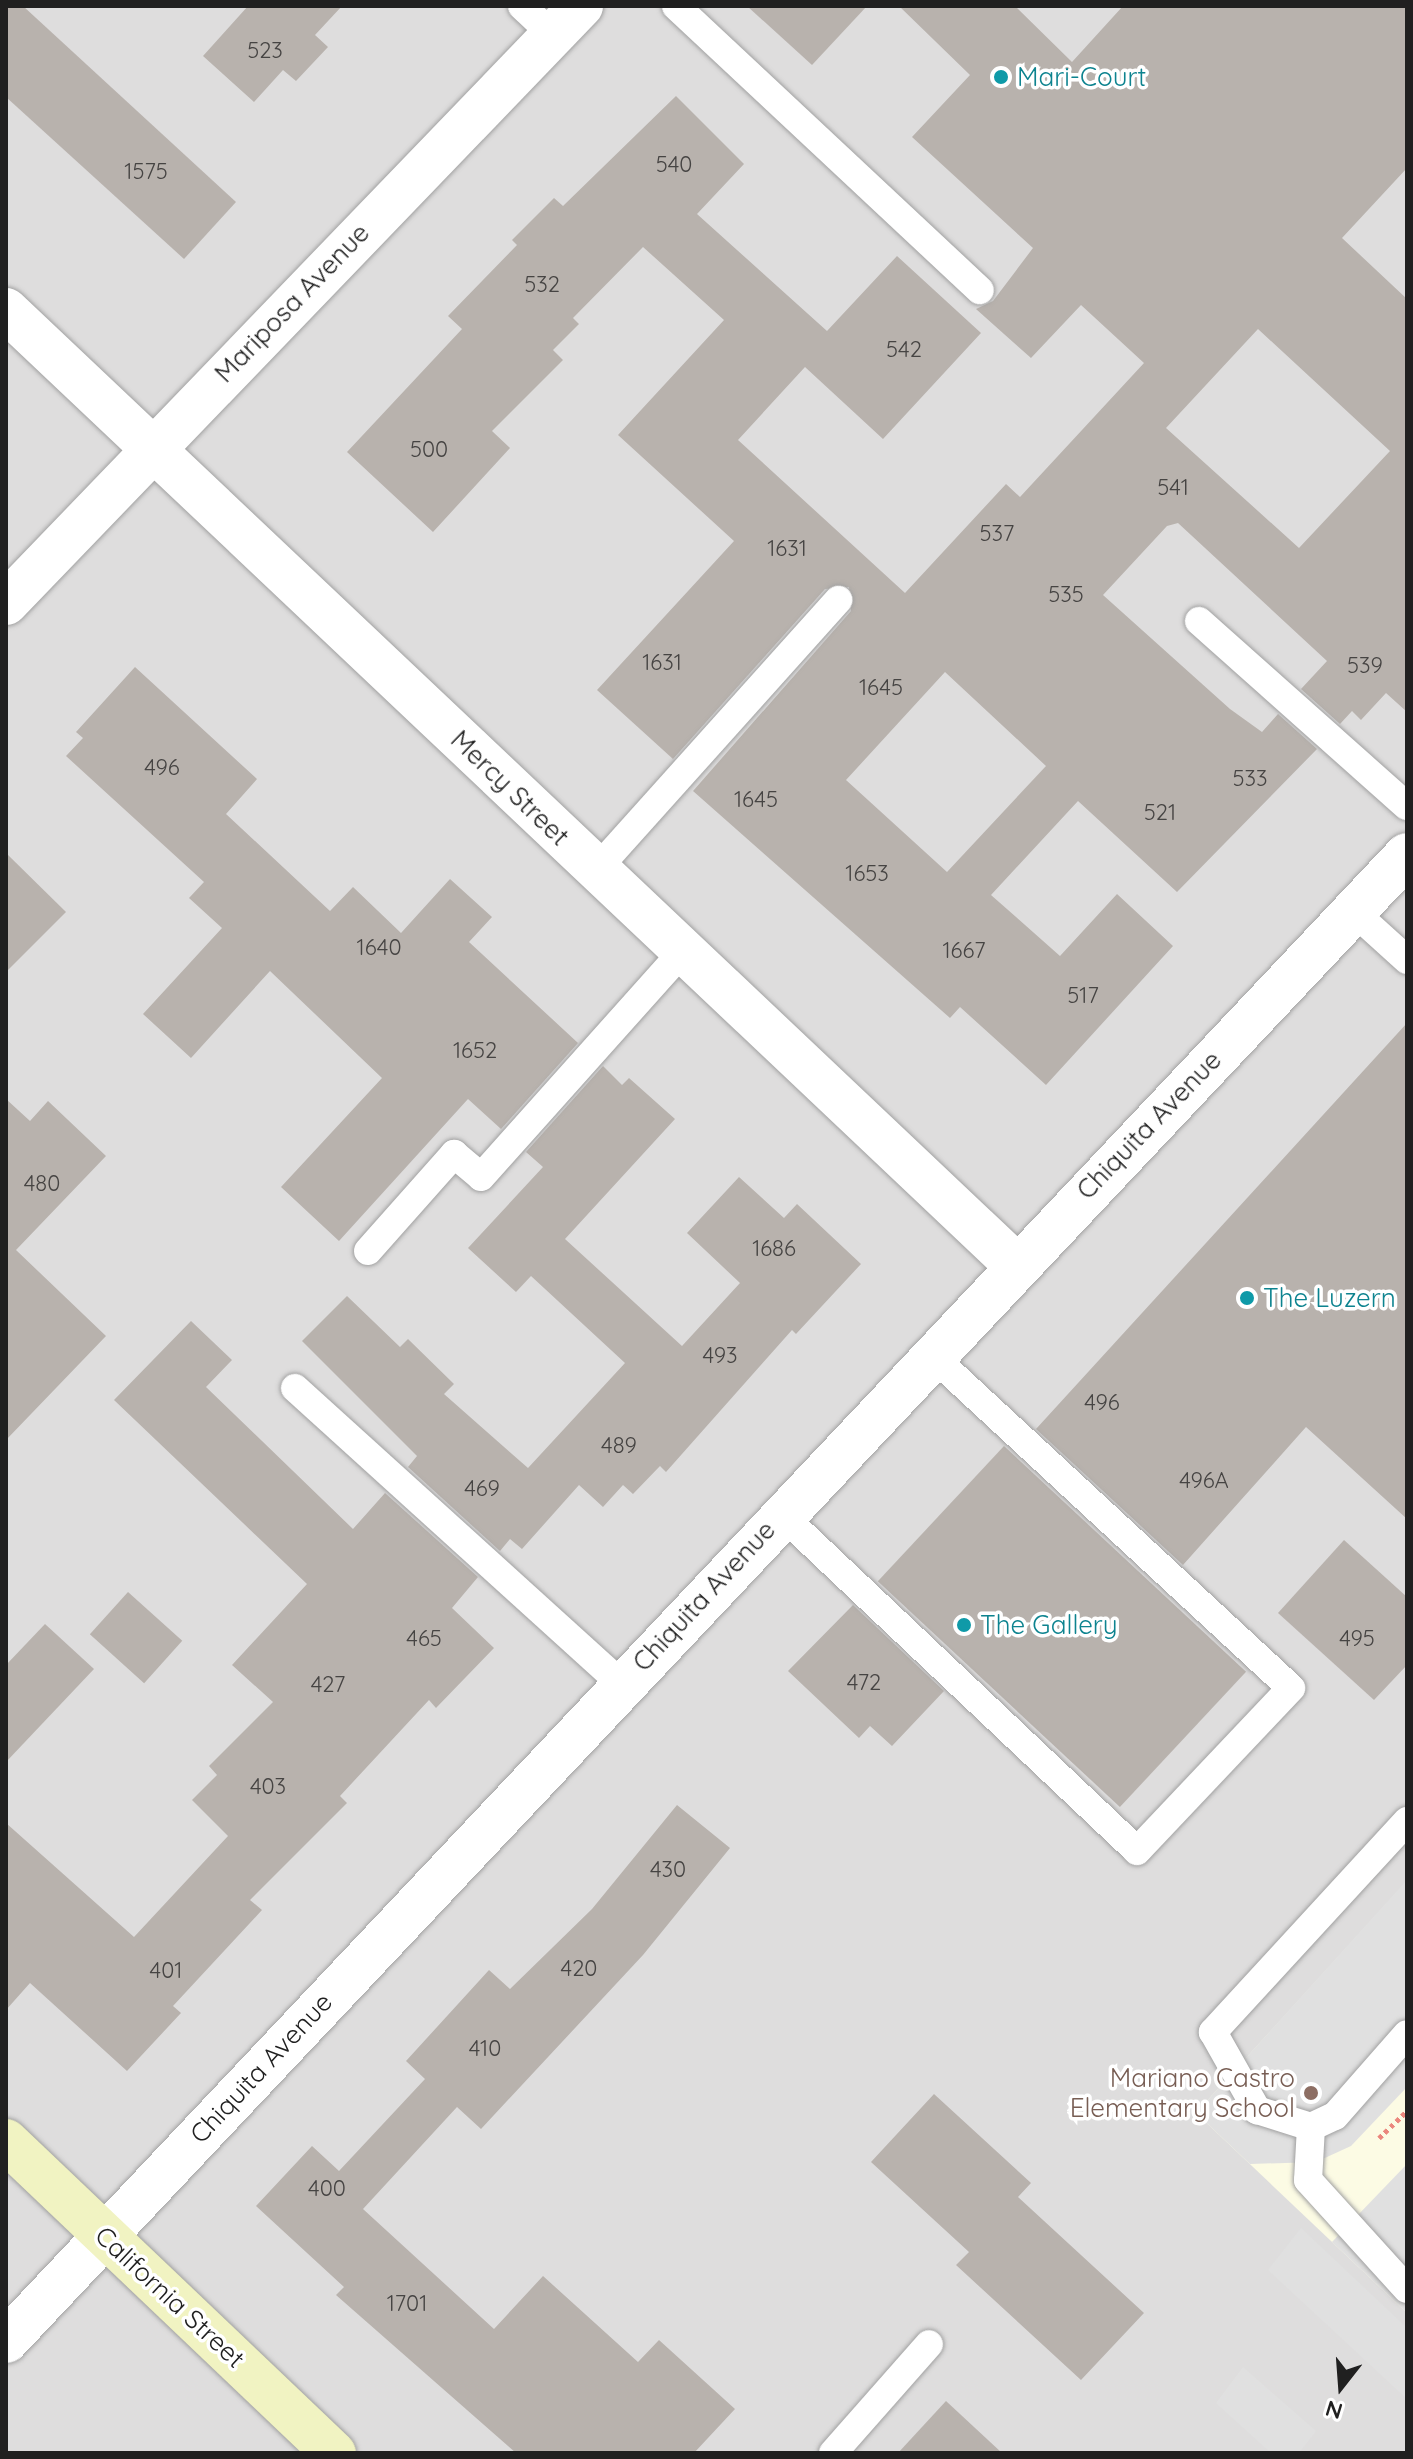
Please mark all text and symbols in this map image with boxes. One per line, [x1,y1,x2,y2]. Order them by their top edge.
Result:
house number: 523 [247,38,283,64]
place label: Mari-Court [1017,61,1146,93]
marker: Mari-Court [992,68,1010,86]
house number: 540 [656,152,692,178]
house number: 1575 [124,159,168,185]
street label: Mariposa Avenue [208,217,376,389]
house number: 532 [524,272,560,298]
house number: 542 [886,337,922,363]
house number: 500 [410,437,448,463]
house number: 541 [1157,475,1189,501]
house number: 537 [980,521,1014,547]
house number: 1631 [767,536,807,562]
house number: 535 [1048,582,1084,608]
house number: 1631 [642,650,682,676]
house number: 539 [1347,653,1383,679]
house number: 1645 [859,675,903,701]
street label: Mercy Street [444,724,576,852]
house number: 496 [144,755,180,781]
house number: 533 [1232,766,1268,792]
house number: 1645 [734,787,778,813]
house number: 521 [1144,800,1176,826]
house number: 1653 [845,861,889,887]
house number: 1640 [357,935,401,961]
house number: 1667 [942,938,986,964]
house number: 517 [1067,983,1099,1009]
house number: 1652 [453,1038,497,1064]
street label: Chiquita Avenue [1070,1044,1228,1206]
house number: 480 [24,1171,60,1197]
house number: 1686 [752,1236,796,1262]
place label: The Luzern [1263,1282,1396,1314]
marker: The Luzern [1238,1289,1256,1307]
house number: 493 [703,1343,737,1369]
house number: 496 [1084,1390,1120,1416]
house number: 489 [601,1433,637,1459]
house number: 496A [1179,1468,1229,1494]
house number: 469 [464,1476,500,1502]
street label: Chiquita Avenue [626,1514,782,1678]
place label: The Gallery [980,1609,1118,1641]
marker: The Gallery [955,1616,973,1634]
house number: 465 [406,1626,442,1652]
house number: 495 [1339,1626,1375,1652]
house number: 472 [847,1670,881,1696]
house number: 427 [311,1672,345,1698]
house number: 403 [250,1774,286,1800]
house number: 430 [650,1857,686,1883]
house number: 420 [561,1956,597,1982]
house number: 401 [150,1958,182,1984]
street label: Chiquita Avenue [183,1986,339,2150]
house number: 410 [469,2036,501,2062]
place label: Mariano Castro Elementary School [1070,2062,1295,2124]
marker: Mariano Castro Elementary School [1302,2084,1320,2102]
house number: 400 [308,2176,346,2202]
street label: California Street [89,2220,251,2374]
house number: 1701 [387,2291,427,2317]
north arrow [1301,2347,1381,2427]
text: N [1322,2394,1346,2426]

